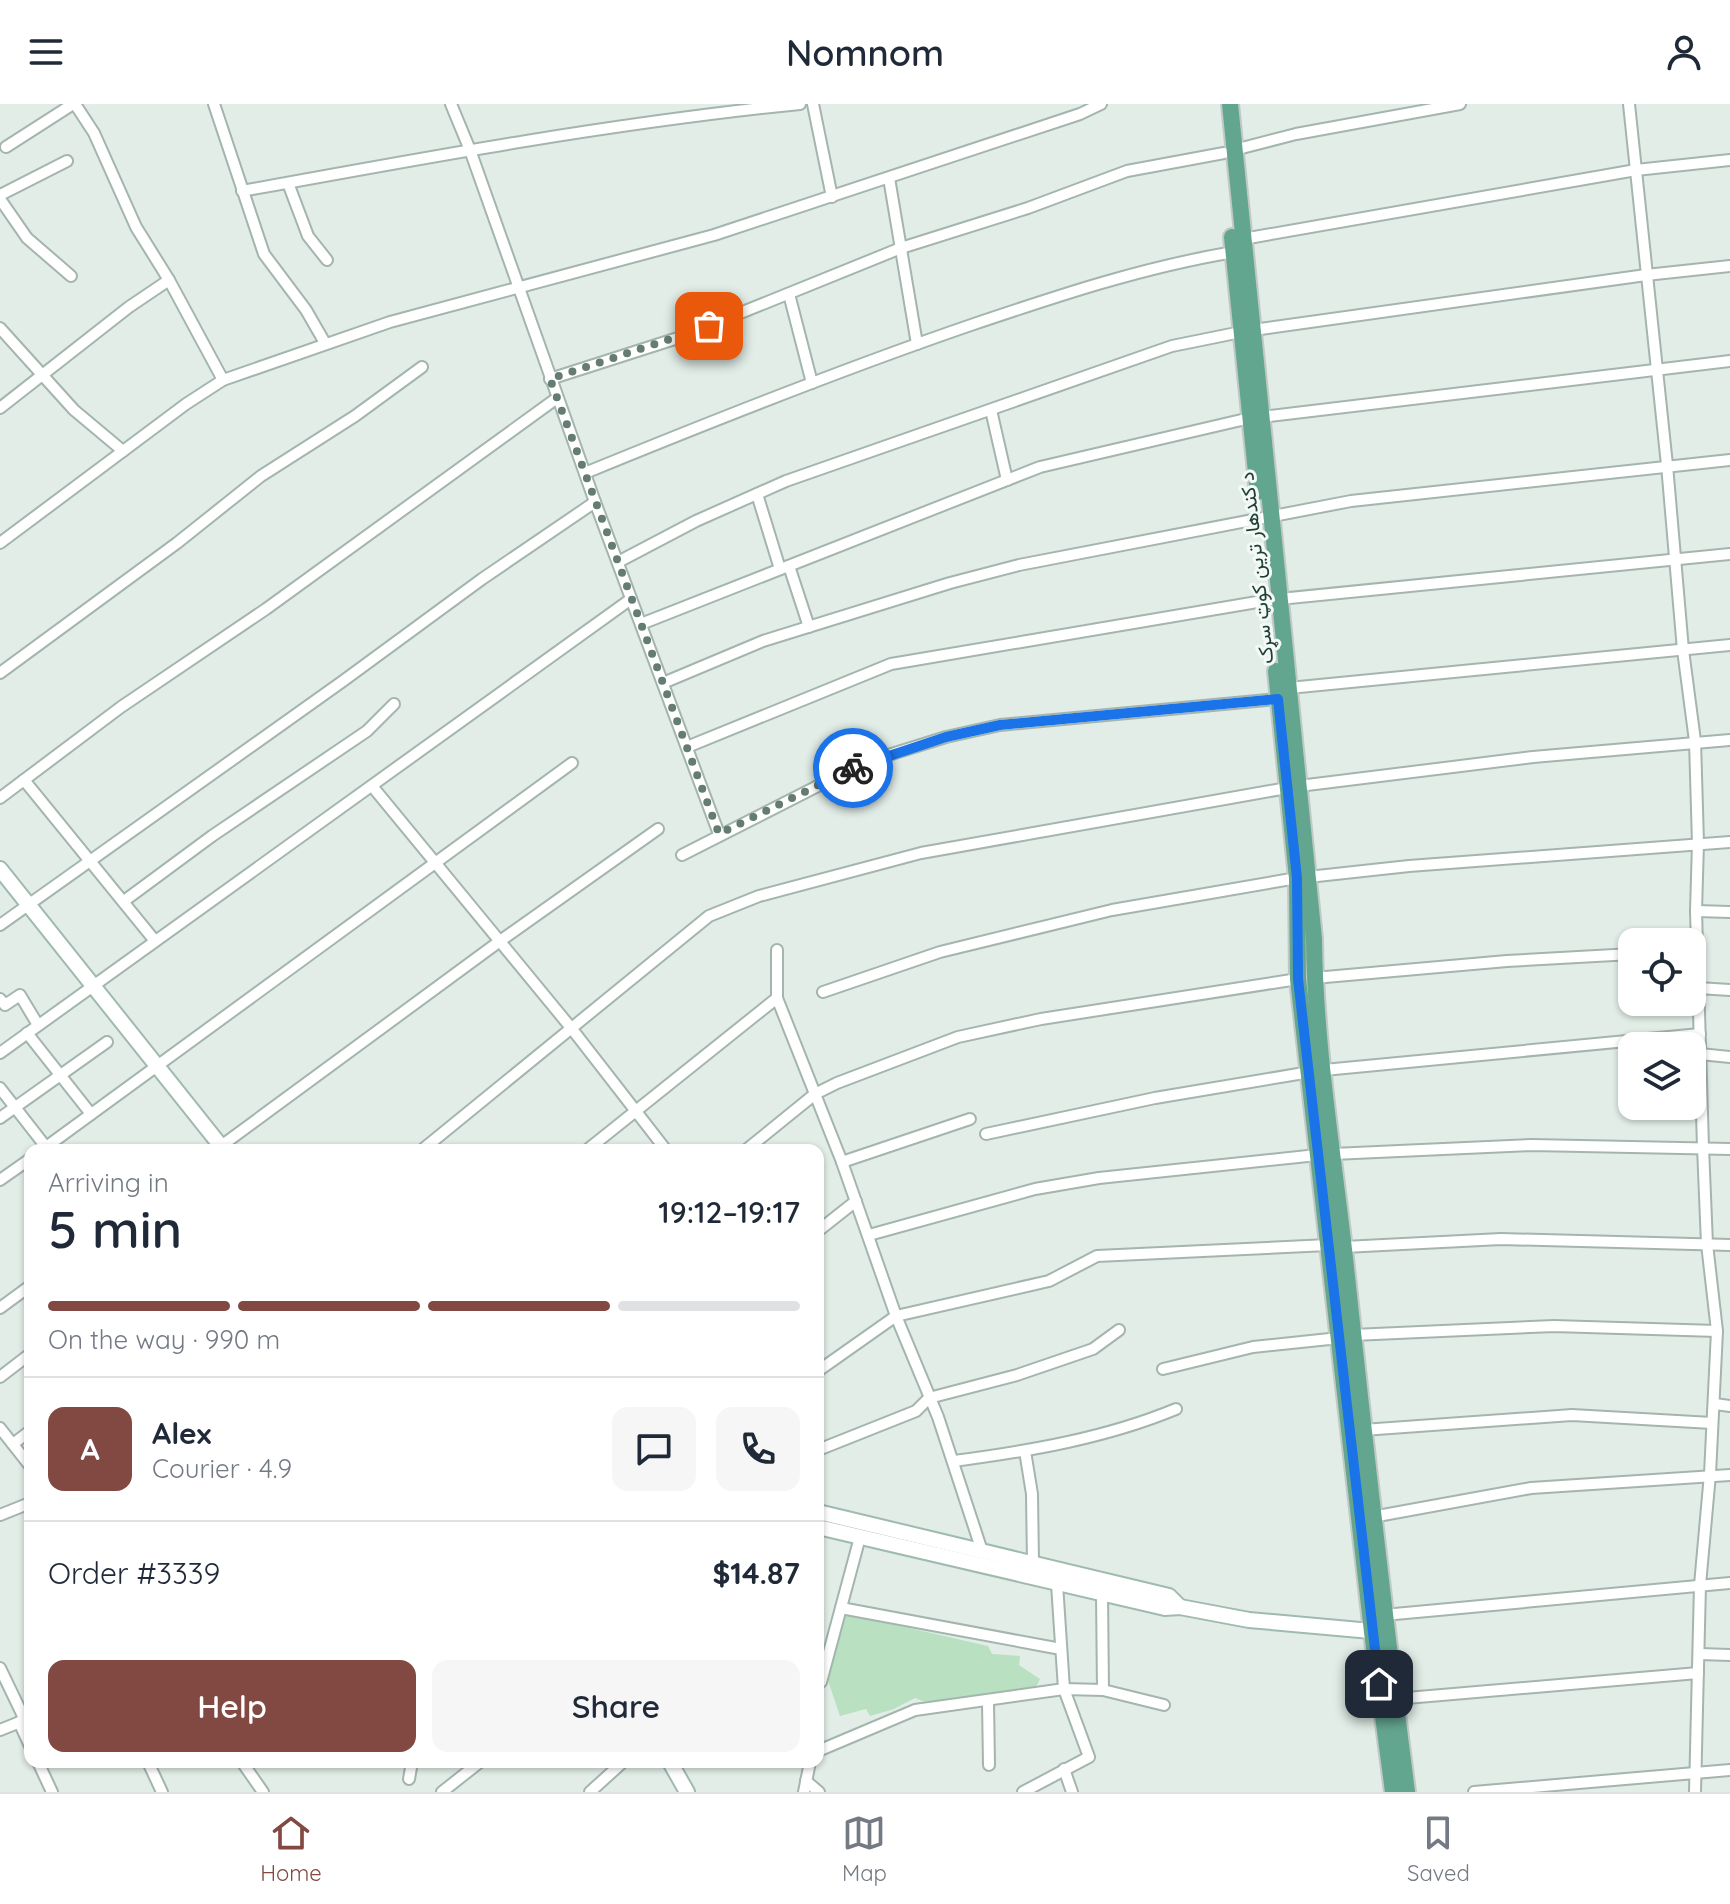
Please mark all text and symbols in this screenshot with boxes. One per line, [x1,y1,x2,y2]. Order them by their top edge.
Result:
icon: menu [24,30,68,74]
text: Nomnom [786,30,944,75]
icon: person [1662,30,1706,74]
pin [675,292,743,360]
icon: bag [687,304,731,348]
street label: د کندهار ترين کوټ سړک [1233,470,1281,665]
courier [813,728,893,808]
icon: bike [831,746,875,790]
map controls [1618,928,1706,1120]
button: locate [1618,928,1706,1016]
button: layers [1618,1032,1706,1120]
text: Arriving in [48,1166,169,1199]
text: 19:12–19:17 [658,1193,800,1231]
text: 5 min [48,1196,182,1261]
text: On the way · 990 m [48,1323,280,1356]
button: chat [612,1407,696,1491]
button: phone [716,1407,800,1491]
text: Alex [152,1414,211,1452]
text: A [80,1430,100,1468]
text: Courier · 4.9 [152,1452,292,1485]
text: Order #3339 [48,1554,220,1592]
text: $14.87 [712,1554,800,1592]
pin [1345,1650,1413,1718]
button: Help [48,1660,416,1752]
button: Share [432,1660,800,1752]
icon: home [1357,1662,1401,1706]
tab: Home [260,1811,322,1887]
tab: Map [842,1811,887,1887]
tab: Saved [1407,1811,1470,1887]

